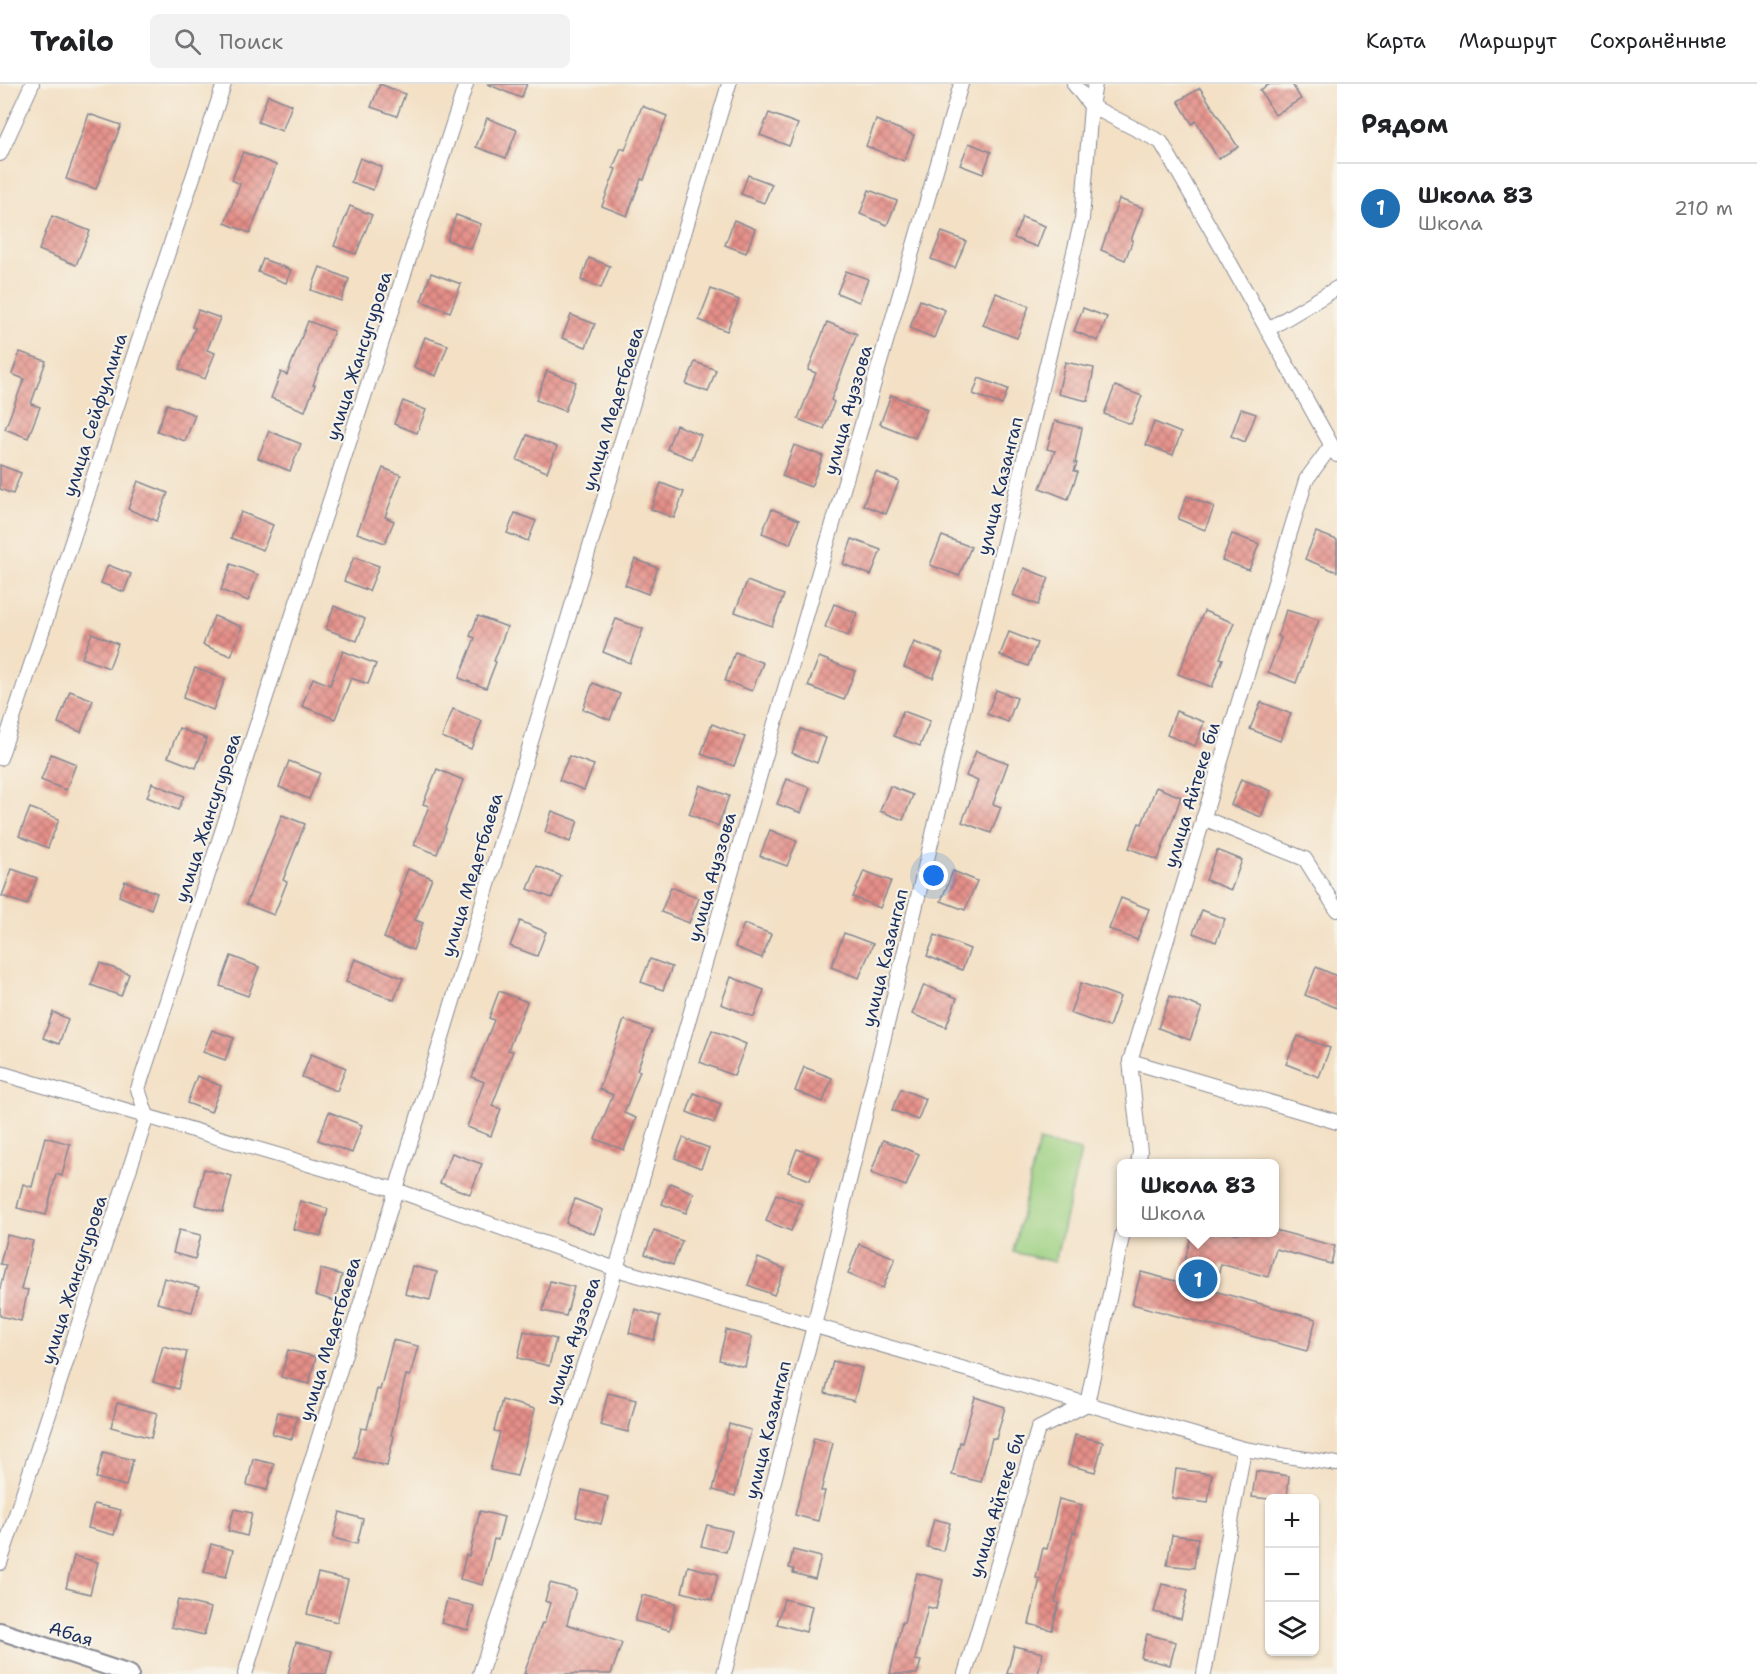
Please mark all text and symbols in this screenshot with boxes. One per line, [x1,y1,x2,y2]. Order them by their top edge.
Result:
search box [150,14,570,68]
text: Trailo [30,22,114,60]
icon: search [171,25,204,58]
text: Поиск [219,27,283,56]
text: Карта [1366,27,1426,55]
text: Маршрут [1459,27,1557,55]
text: Сохранённые [1590,27,1727,55]
text: Рядом [1361,106,1448,141]
text: Школа 83 [1418,181,1533,210]
text: 1 [1376,195,1385,221]
text: 210 m [1674,195,1733,221]
text: Школа [1418,210,1483,236]
street label: улица Жансугурова [320,268,398,444]
street label: улица Медетбаева [577,324,649,494]
street label: улица Сейфуллина [57,330,133,500]
street label: улица Ауэзова [818,342,878,478]
street label: улица Казангап [971,414,1029,558]
street label: улица Айтеке би [1158,719,1226,871]
street label: улица Жансугурова [169,730,247,906]
street label: улица Медетбаева [436,790,508,960]
street label: улица Ауэзова [682,809,742,945]
your location [919,861,948,890]
street label: улица Казангап [856,886,914,1030]
popup [1117,1159,1279,1237]
text: Школа 83 [1140,1171,1256,1200]
street label: улица Жансугурова [35,1192,113,1368]
text: Школа [1140,1200,1205,1226]
street label: улица Медетбаева [294,1254,366,1424]
pin: 1 [1178,1256,1218,1302]
street label: улица Ауэзова [540,1274,606,1408]
street label: улица Казангап [739,1358,797,1502]
street label: улица Айтеке би [963,1429,1031,1581]
map controls [1265,1494,1319,1656]
button: + [1265,1494,1319,1548]
button: − [1265,1548,1319,1602]
button: layers [1265,1602,1319,1656]
street label: Абая [46,1616,96,1652]

